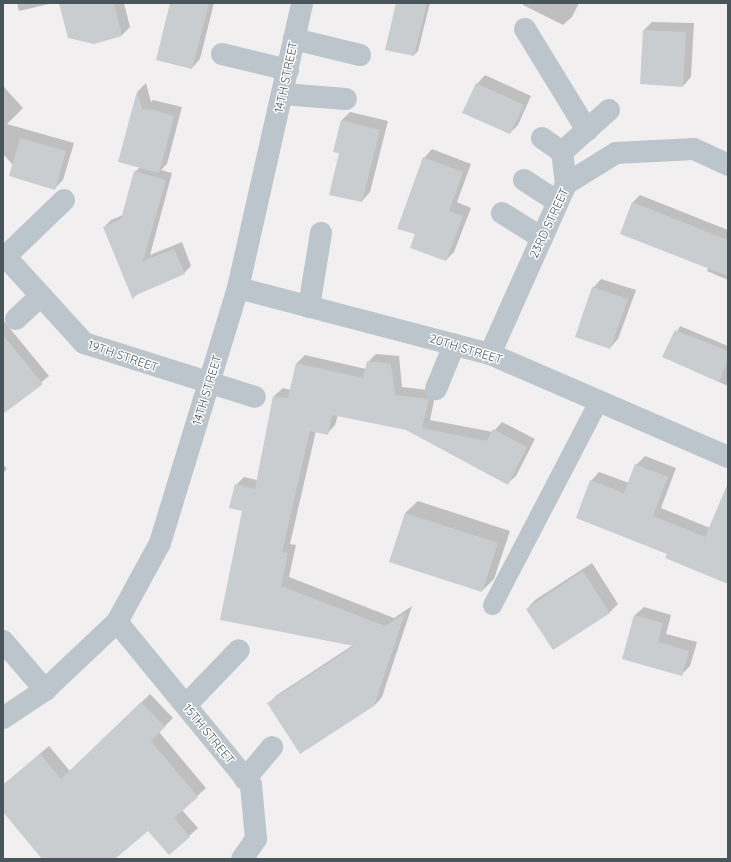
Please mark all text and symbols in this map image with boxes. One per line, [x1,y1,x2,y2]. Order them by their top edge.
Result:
street label: 14TH STREET [271,40,301,114]
street label: 23RD STREET [526,186,572,260]
street label: 20TH STREET [428,331,504,367]
street label: 19TH STREET [86,337,160,375]
street label: 14TH STREET [189,353,225,427]
street label: 15TH STREET [180,701,238,767]

